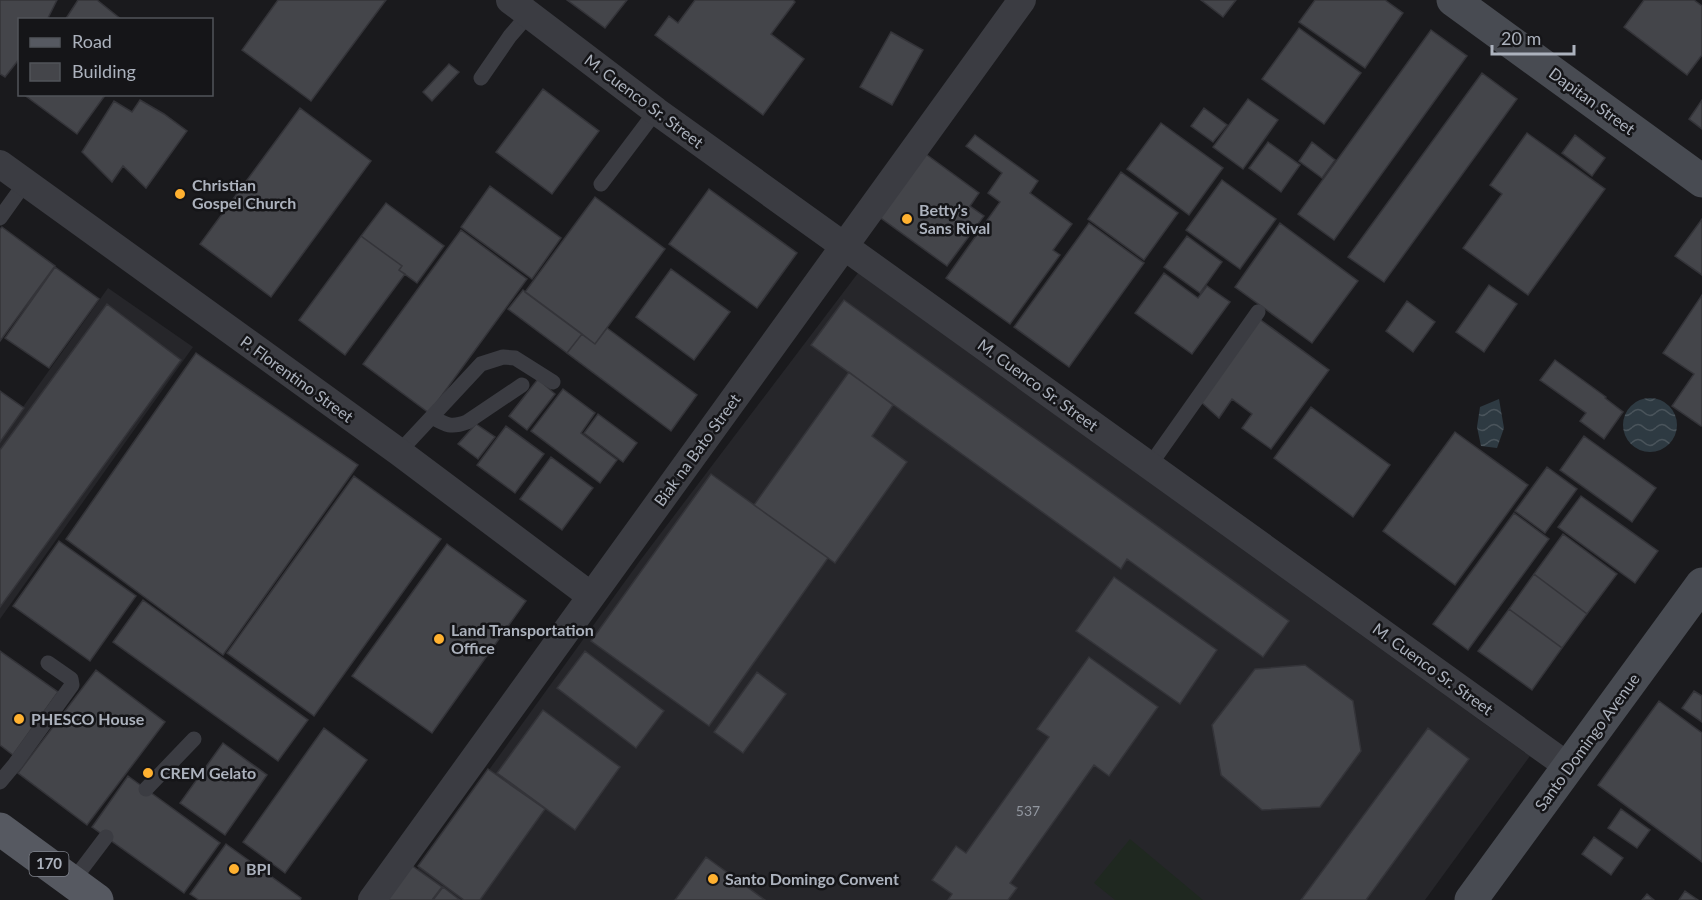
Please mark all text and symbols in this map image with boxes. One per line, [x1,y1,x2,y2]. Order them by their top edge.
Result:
legend [18,18,213,96]
scale bar [1492,18,1574,56]
text: 20 m [1501,27,1541,49]
text: Road [72,30,112,52]
street label: M. Cuenco Sr. Street [581,50,708,152]
text: Building [72,60,136,82]
street label: Dapitan Street [1546,63,1639,138]
place label: Christian Gospel Church [192,175,296,212]
marker: Christian Gospel Church [173,187,187,201]
place label: Betty’s Sans Rival [919,200,990,237]
marker: Betty’s Sans Rival [900,212,914,226]
street label: P. Florentino Street [237,331,357,426]
street label: M. Cuenco Sr. Street [974,335,1102,435]
street label: Biak na Bato Street [649,390,744,510]
street label: M. Cuenco Sr. Street [1369,619,1497,719]
place label: Land Transportation Office [451,620,594,657]
marker: Land Transportation Office [432,632,446,646]
street label: Santo Domingo Avenue [1530,669,1643,814]
place label: PHESCO House [31,709,145,728]
marker: PHESCO House [12,712,26,726]
place label: CREM Gelato [160,763,256,782]
marker: CREM Gelato [141,766,155,780]
house number: 537 [1016,802,1040,819]
road number: 170 [29,852,68,876]
place label: BPI [246,859,271,878]
marker: BPI [227,862,241,876]
place label: Santo Domingo Convent [725,869,899,888]
marker: Santo Domingo Convent [706,872,720,886]

